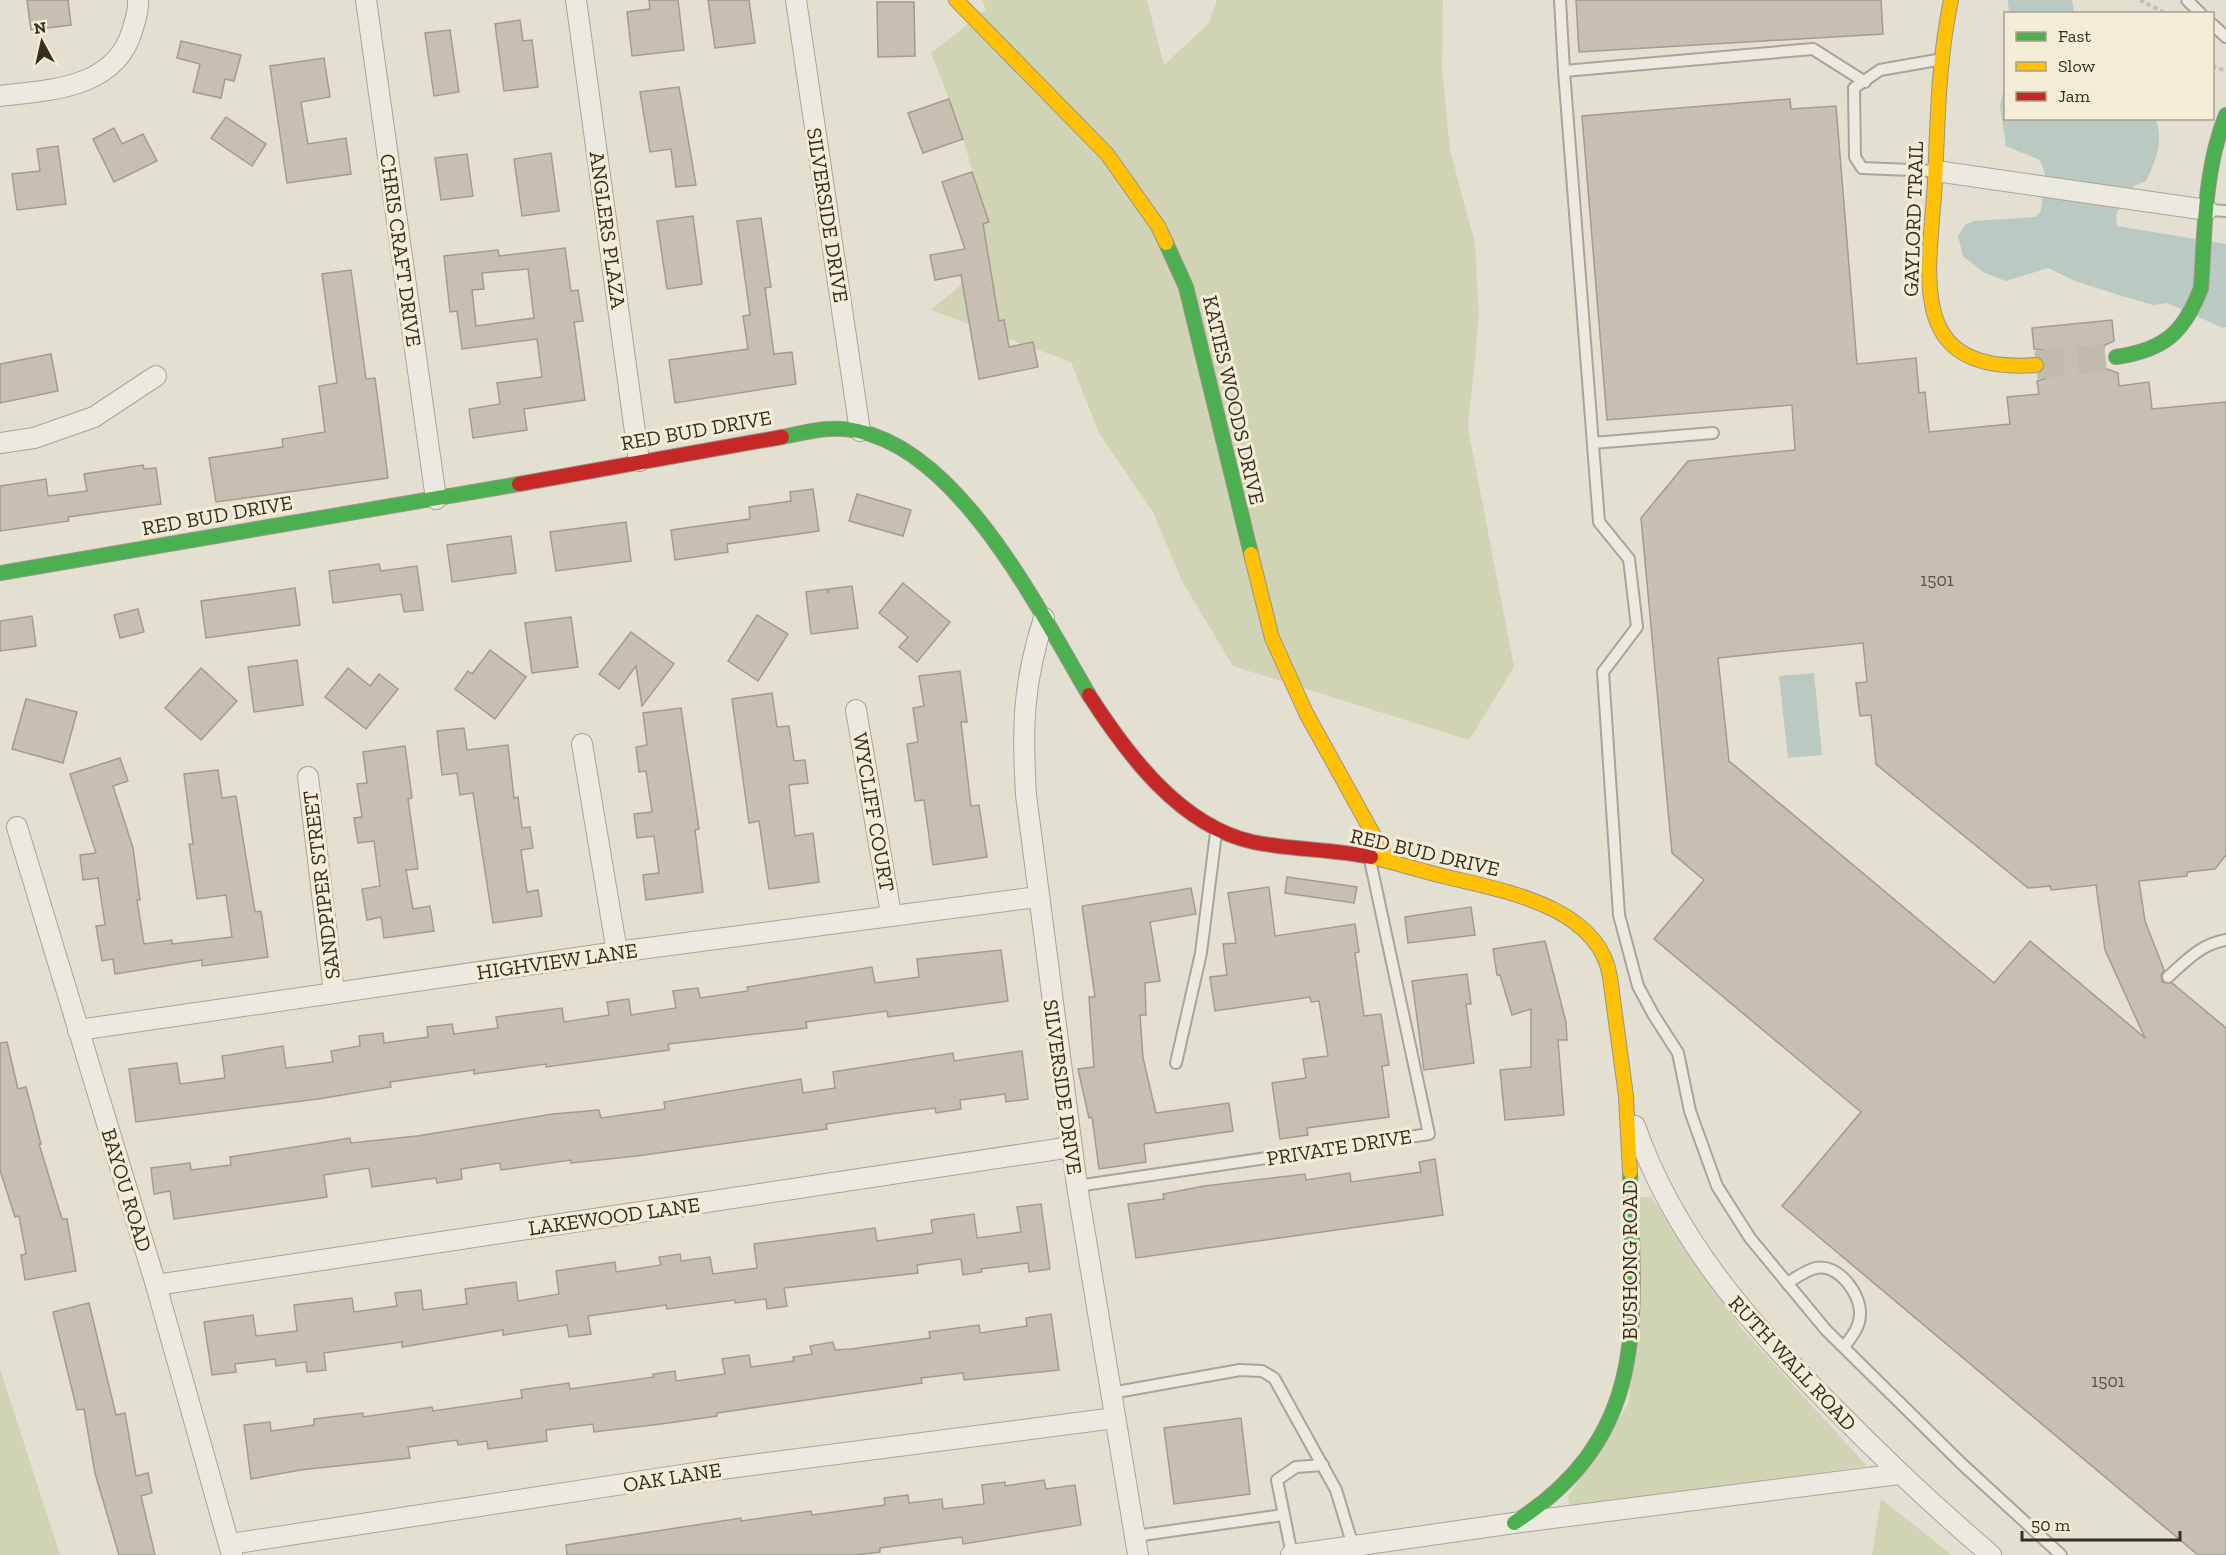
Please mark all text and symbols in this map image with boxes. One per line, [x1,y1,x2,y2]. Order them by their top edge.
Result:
north arrow [12,12,72,72]
legend [2004,12,2214,120]
text: N [33,17,47,38]
text: Fast [2058,25,2091,47]
text: Slow [2058,55,2095,77]
text: Jam [2058,85,2090,107]
street label: SILVERSIDE DRIVE [802,126,854,304]
street label: GAYLORD TRAIL [1898,140,1928,297]
street label: ANGLERS PLAZA [585,150,631,311]
street label: CHRIS CRAFT DRIVE [375,152,427,348]
street label: KATIES WOODS DRIVE [1198,293,1270,507]
street label: RED BUD DRIVE [619,404,773,456]
street label: RED BUD DRIVE [140,489,294,541]
house number: 1501 [1920,569,1954,591]
street label: WYCLIFF COURT [848,731,900,893]
street label: SANDPIPER STREET [297,789,345,981]
street label: RED BUD DRIVE [1348,823,1502,881]
street label: HIGHVIEW LANE [475,937,639,985]
street label: SILVERSIDE DRIVE [1038,998,1088,1176]
street label: PRIVATE DRIVE [1265,1123,1413,1171]
street label: BAYOU ROAD [96,1125,158,1255]
street label: BUSHONG ROAD [1617,1180,1642,1340]
street label: LAKEWOOD LANE [527,1192,701,1240]
street label: RUTH WALL ROAD [1724,1290,1862,1436]
house number: 1501 [2091,1370,2125,1392]
street label: OAK LANE [621,1457,723,1497]
scale bar [2022,1504,2180,1542]
text: 50 m [2031,1514,2071,1536]

